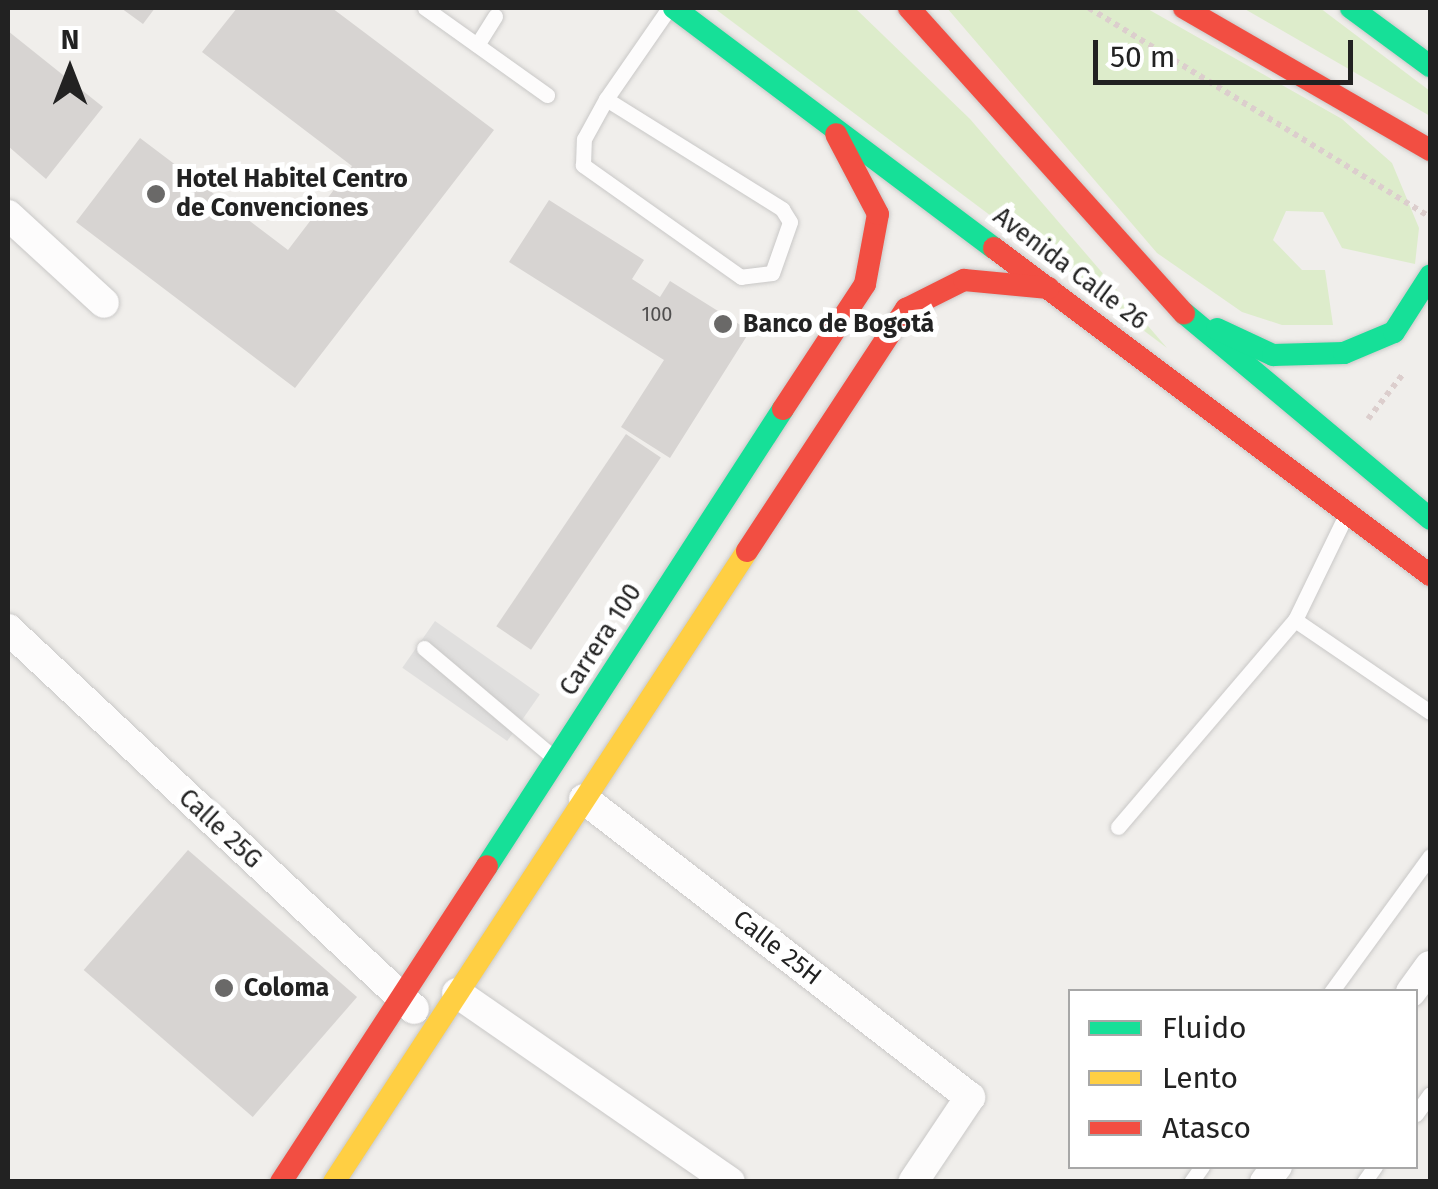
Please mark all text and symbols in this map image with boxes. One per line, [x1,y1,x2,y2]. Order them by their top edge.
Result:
north arrow [20,20,120,120]
scale bar [1098,20,1358,82]
text: N [61,23,79,56]
text: 50 m [1110,39,1175,75]
place label: Hotel Habitel Centro de Convenciones [176,165,408,224]
marker: Hotel Habitel Centro de Convenciones [145,183,167,205]
street label: Avenida Calle 26 [987,201,1153,337]
house number: 100 [642,302,672,326]
place label: Banco de Bogotá [743,309,934,339]
marker: Banco de Bogotá [712,313,734,335]
street label: Carrera 100 [554,578,648,702]
street label: Calle 25G [172,783,268,875]
street label: Calle 25H [727,904,827,992]
place label: Coloma [244,973,329,1003]
marker: Coloma [213,977,235,999]
legend [1068,989,1418,1169]
text: Fluido [1162,1010,1247,1046]
text: Lento [1162,1060,1238,1096]
text: Atasco [1162,1110,1251,1146]

